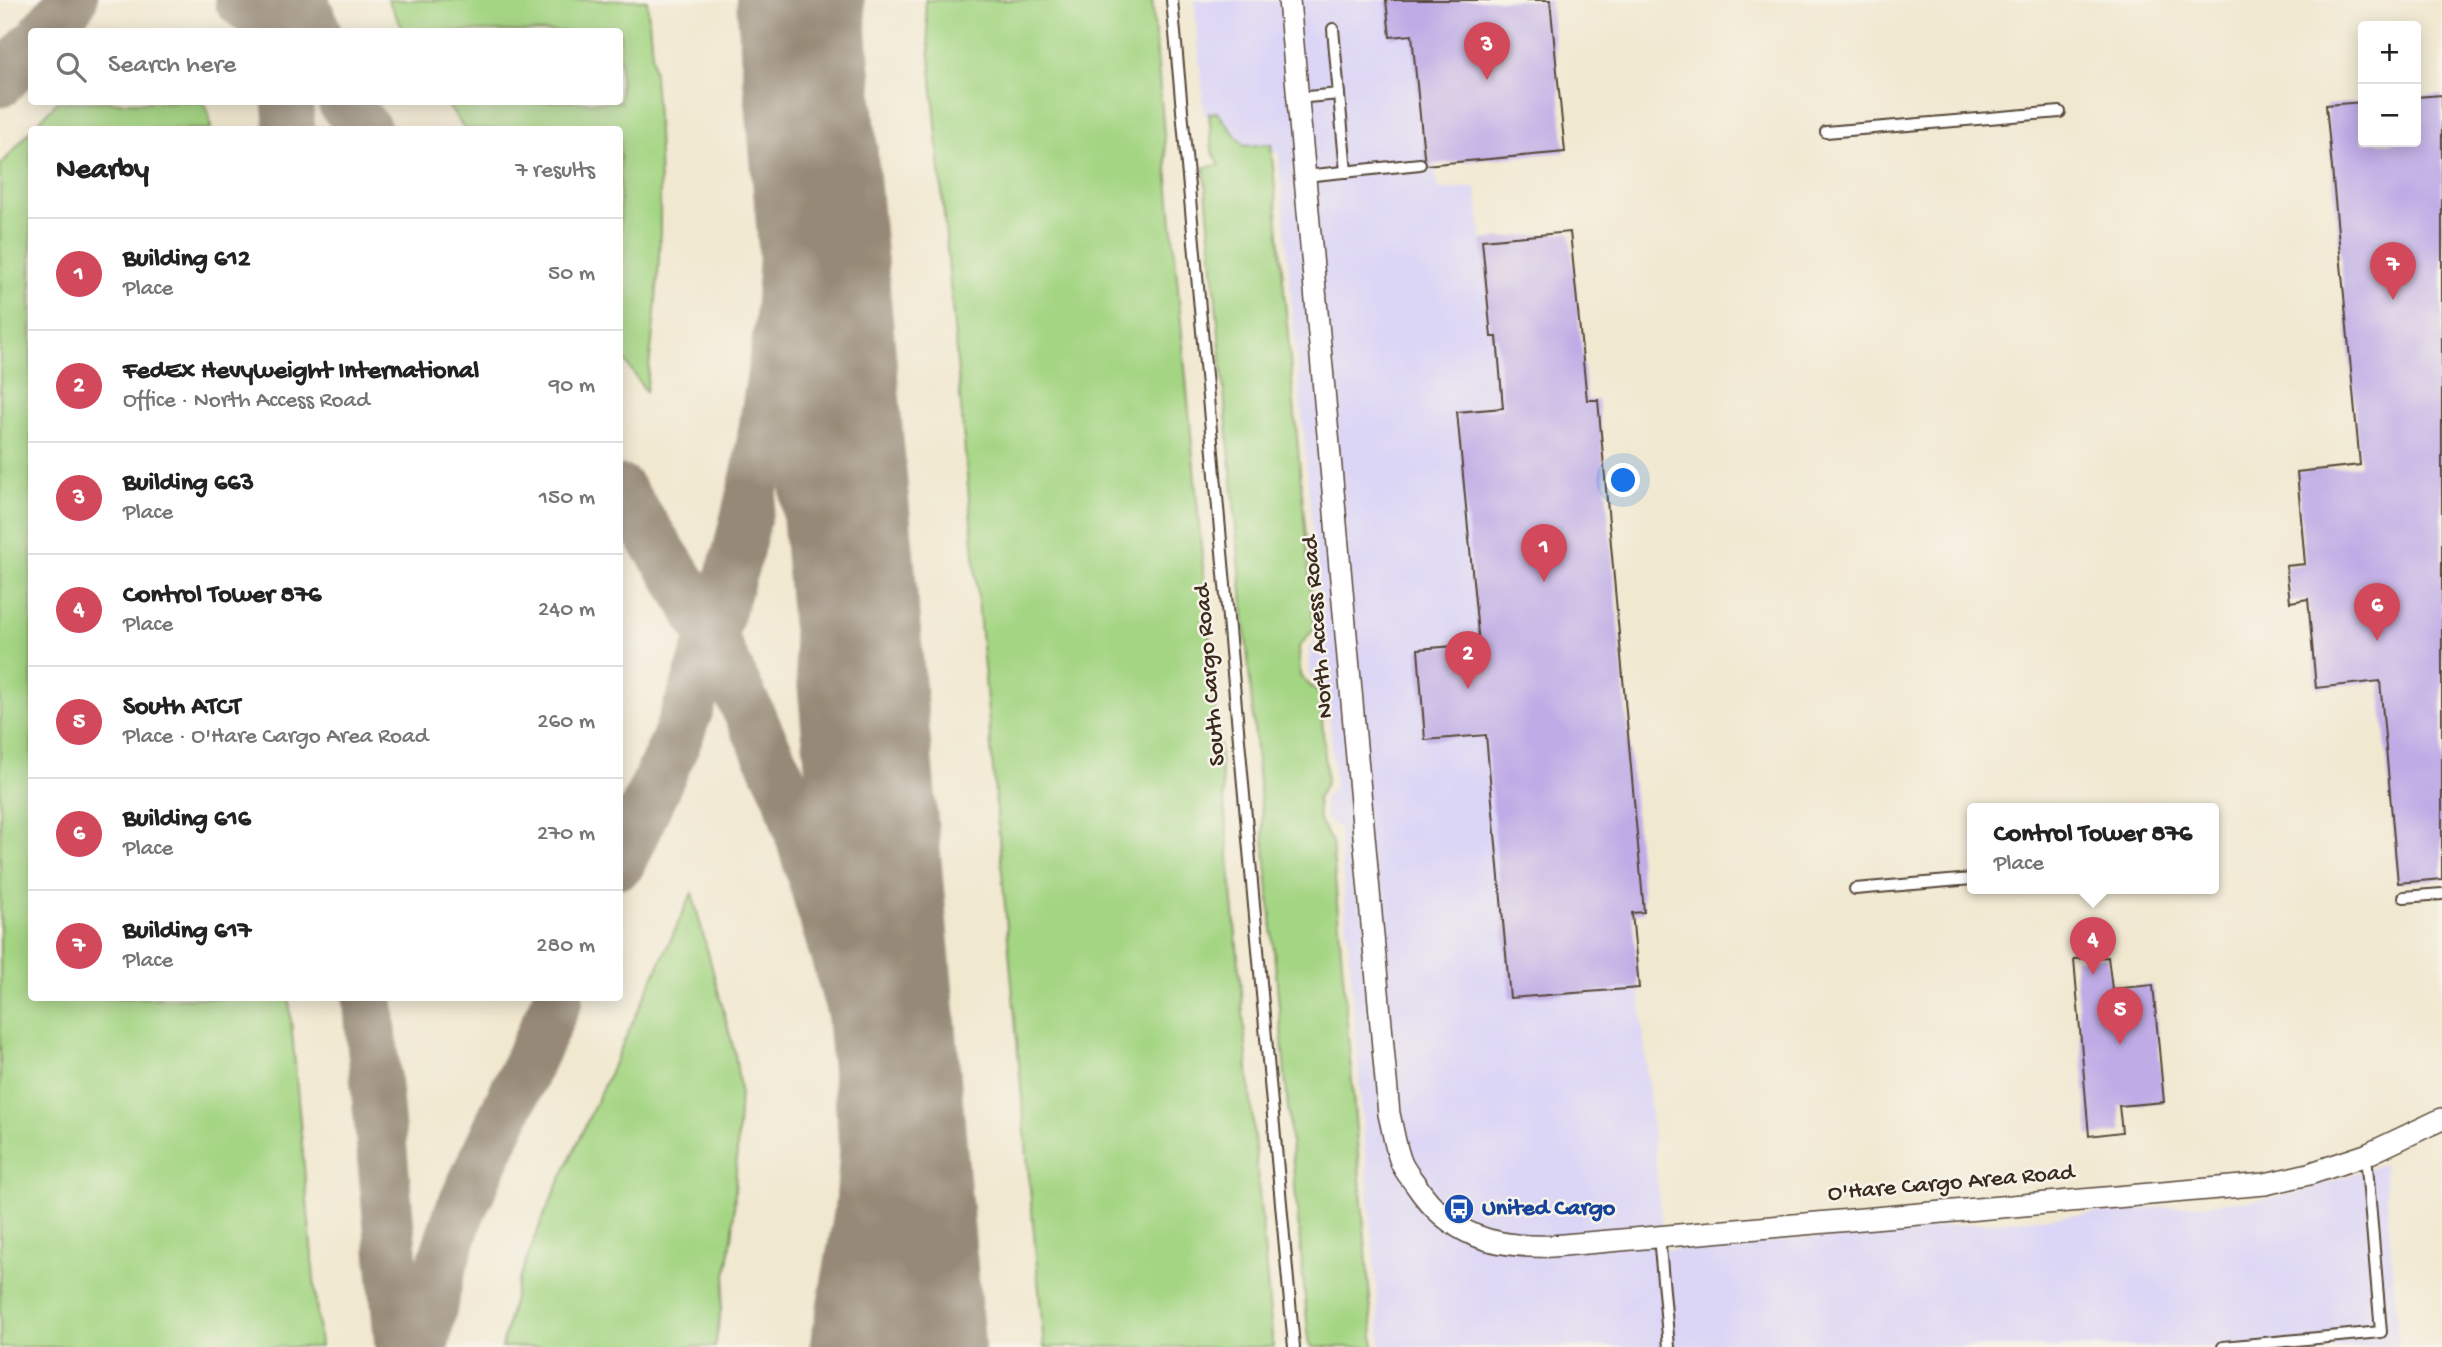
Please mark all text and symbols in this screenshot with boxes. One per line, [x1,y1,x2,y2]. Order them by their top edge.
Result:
map controls [2358,21,2421,147]
button: + [2358,21,2421,84]
pin: 3 [1464,22,1510,80]
search box [28,28,623,105]
icon: search [52,48,90,86]
text: Search here [108,51,236,82]
button: − [2358,84,2421,147]
text: Nearby [56,154,149,189]
text: 7 results [515,158,595,185]
pin: 7 [2370,242,2416,300]
text: Building 612 [123,245,250,276]
text: 1 [74,261,84,288]
text: 50 m [548,261,595,288]
text: Place [123,276,173,303]
text: FedEx Hevyweight International [123,357,479,388]
text: 2 [73,373,85,400]
text: 90 m [549,373,595,400]
text: Office · North Access Road [123,388,370,415]
your location [1606,463,1640,497]
text: Building 663 [123,469,254,500]
text: 3 [73,485,85,512]
text: 150 m [539,485,595,512]
text: Place [123,500,173,527]
pin: 1 [1521,524,1567,582]
street label: North Access Road [1296,532,1341,720]
text: Control Tower 876 [123,581,322,612]
street label: South Cargo Road [1188,581,1233,767]
pin: 6 [2354,583,2400,641]
text: 4 [74,597,84,624]
text: 240 m [538,597,595,624]
text: Place [123,612,173,639]
pin: 2 [1445,631,1491,689]
text: South ATCT [123,693,241,724]
text: 5 [73,709,85,736]
text: 260 m [537,709,595,736]
text: Place · O'Hare Cargo Area Road [123,724,428,751]
popup [1967,803,2219,894]
text: Building 616 [123,805,251,836]
text: Control Tower 876 [1994,820,2192,851]
text: 6 [73,821,85,848]
text: 270 m [537,821,595,848]
text: Place [123,836,173,863]
text: Place [1994,851,2044,878]
text: Building 617 [123,917,251,948]
pin: 4 [2070,917,2116,975]
text: 7 [73,933,85,960]
text: 280 m [536,933,595,960]
text: Place [123,948,173,975]
pin: 5 [2097,987,2143,1045]
street label: O'Hare Cargo Area Road [1827,1159,2077,1209]
bus stop icon: United Cargo [1442,1192,1476,1226]
place label: United Cargo [1482,1195,1616,1224]

